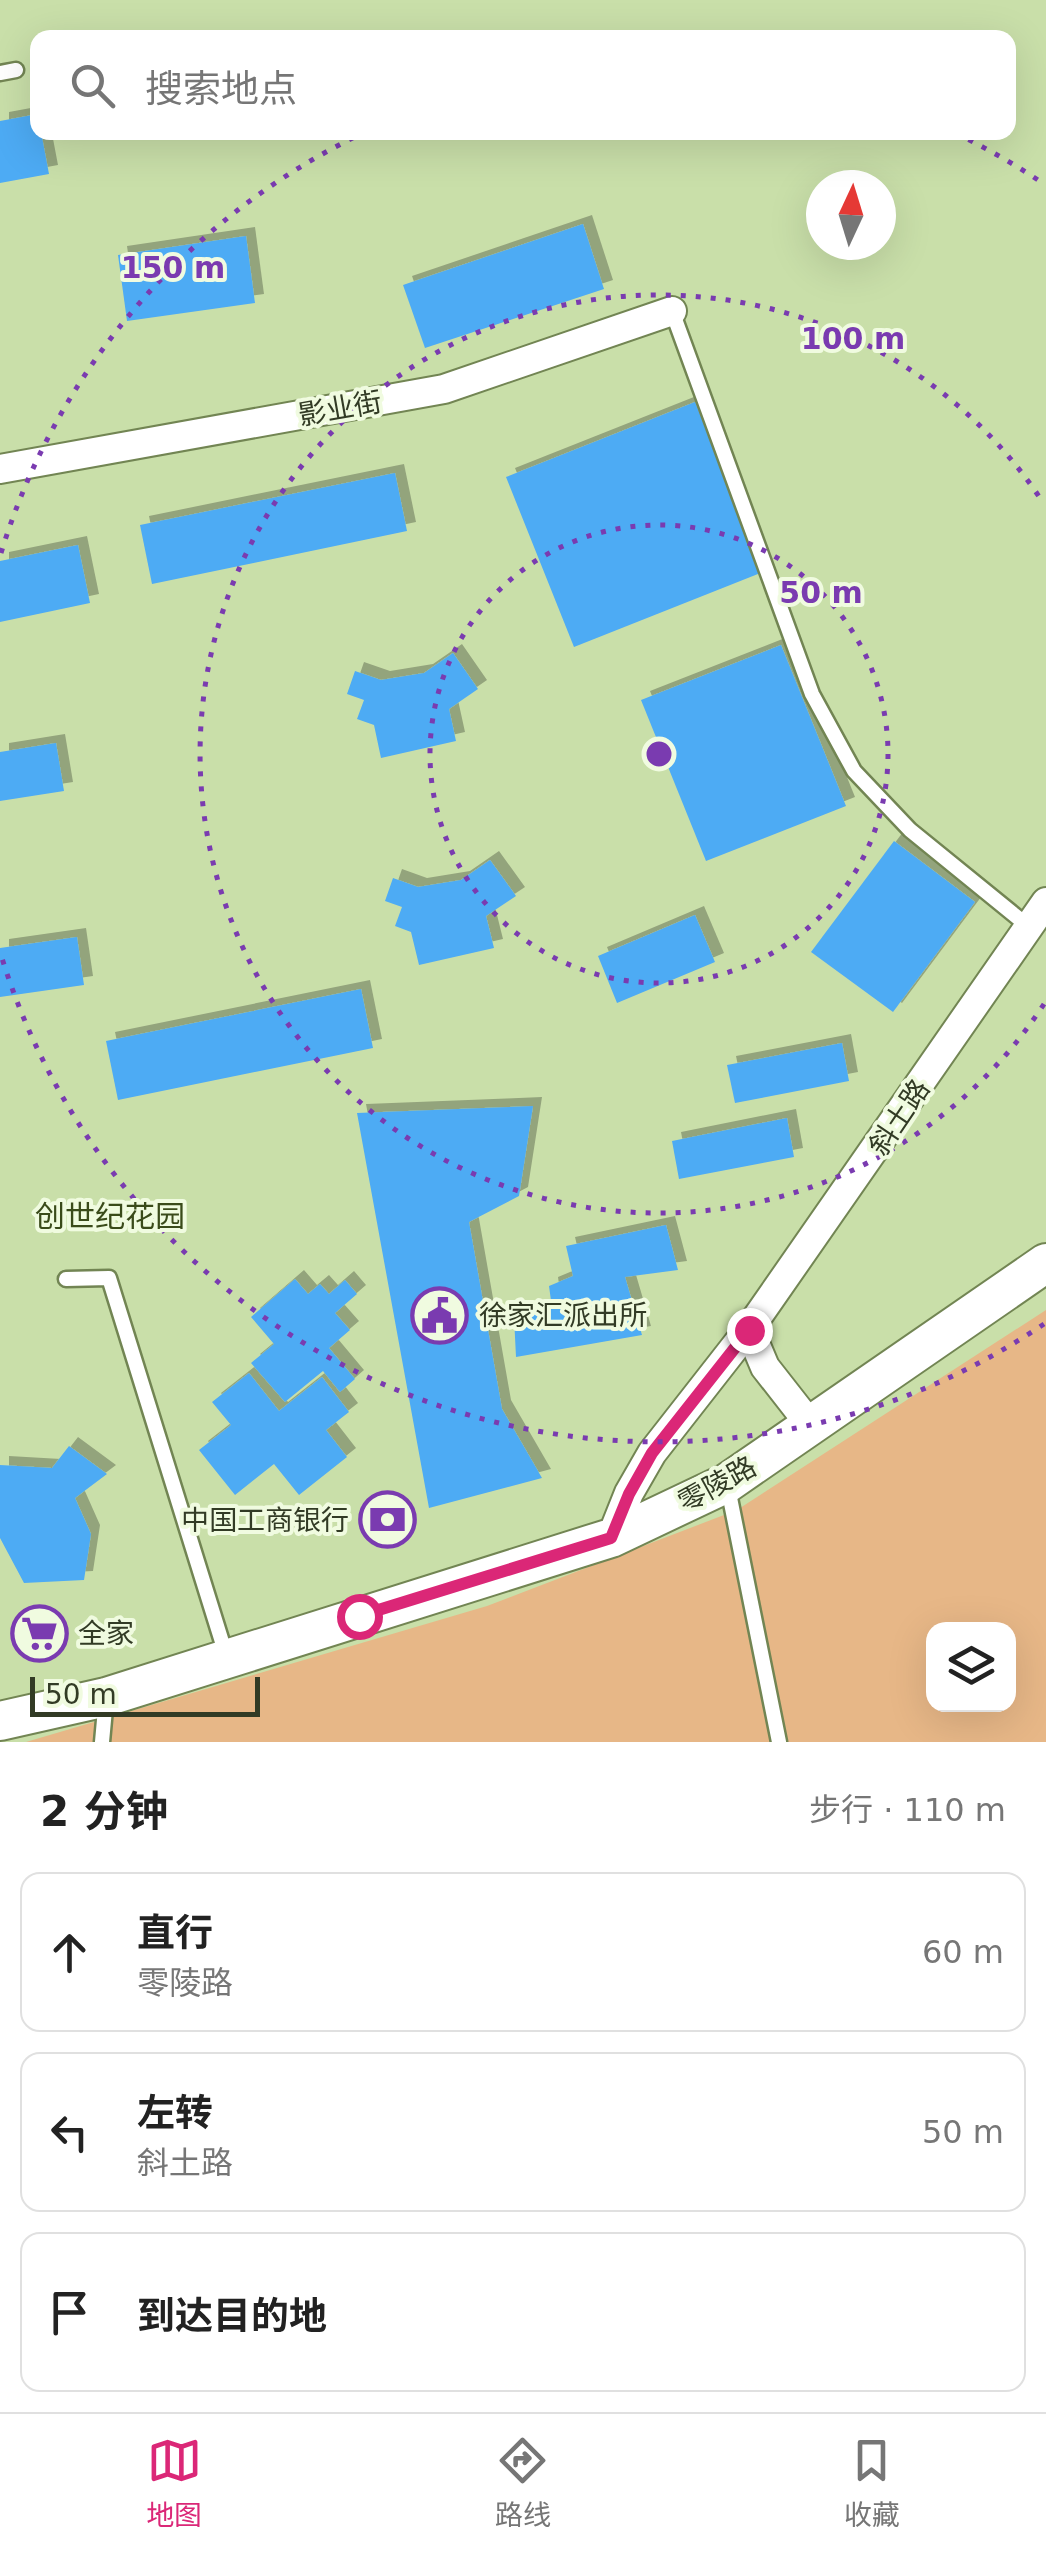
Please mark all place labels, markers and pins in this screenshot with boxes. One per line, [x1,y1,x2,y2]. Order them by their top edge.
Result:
centre of rings [641,736,677,772]
public building icon: 徐家汇派出所 [410,1285,470,1345]
place label: 徐家汇派出所 [479,1299,647,1332]
bank icon: 中国工商银行 [358,1490,418,1550]
place label: 中国工商银行 [181,1504,349,1537]
supermarket icon: 全家 [9,1603,69,1663]
place label: 全家 [78,1617,134,1650]

